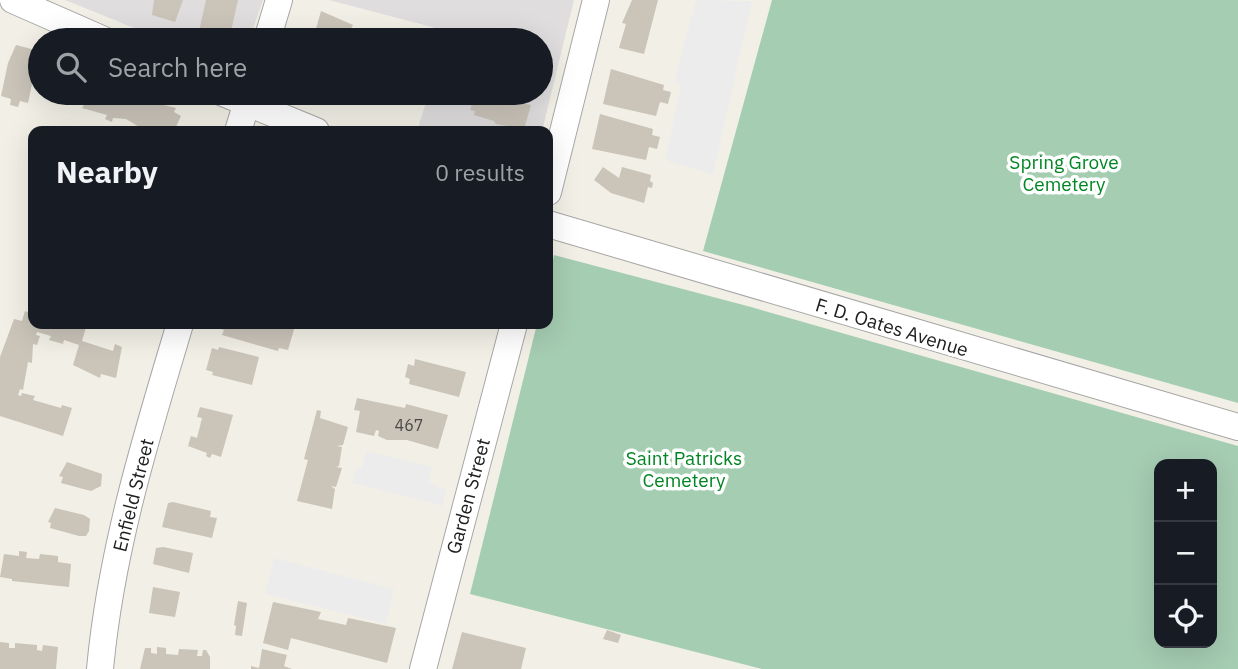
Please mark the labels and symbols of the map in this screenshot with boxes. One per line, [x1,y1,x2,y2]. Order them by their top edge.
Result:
park label: Spring Grove Cemetery [1009,150,1119,196]
street label: F. D. Oates Avenue [813,292,971,362]
house number: 467 [395,415,423,435]
street label: Garden Street [441,435,495,557]
street label: Enfield Street [107,436,159,554]
park label: Saint Patricks Cemetery [626,446,742,492]

